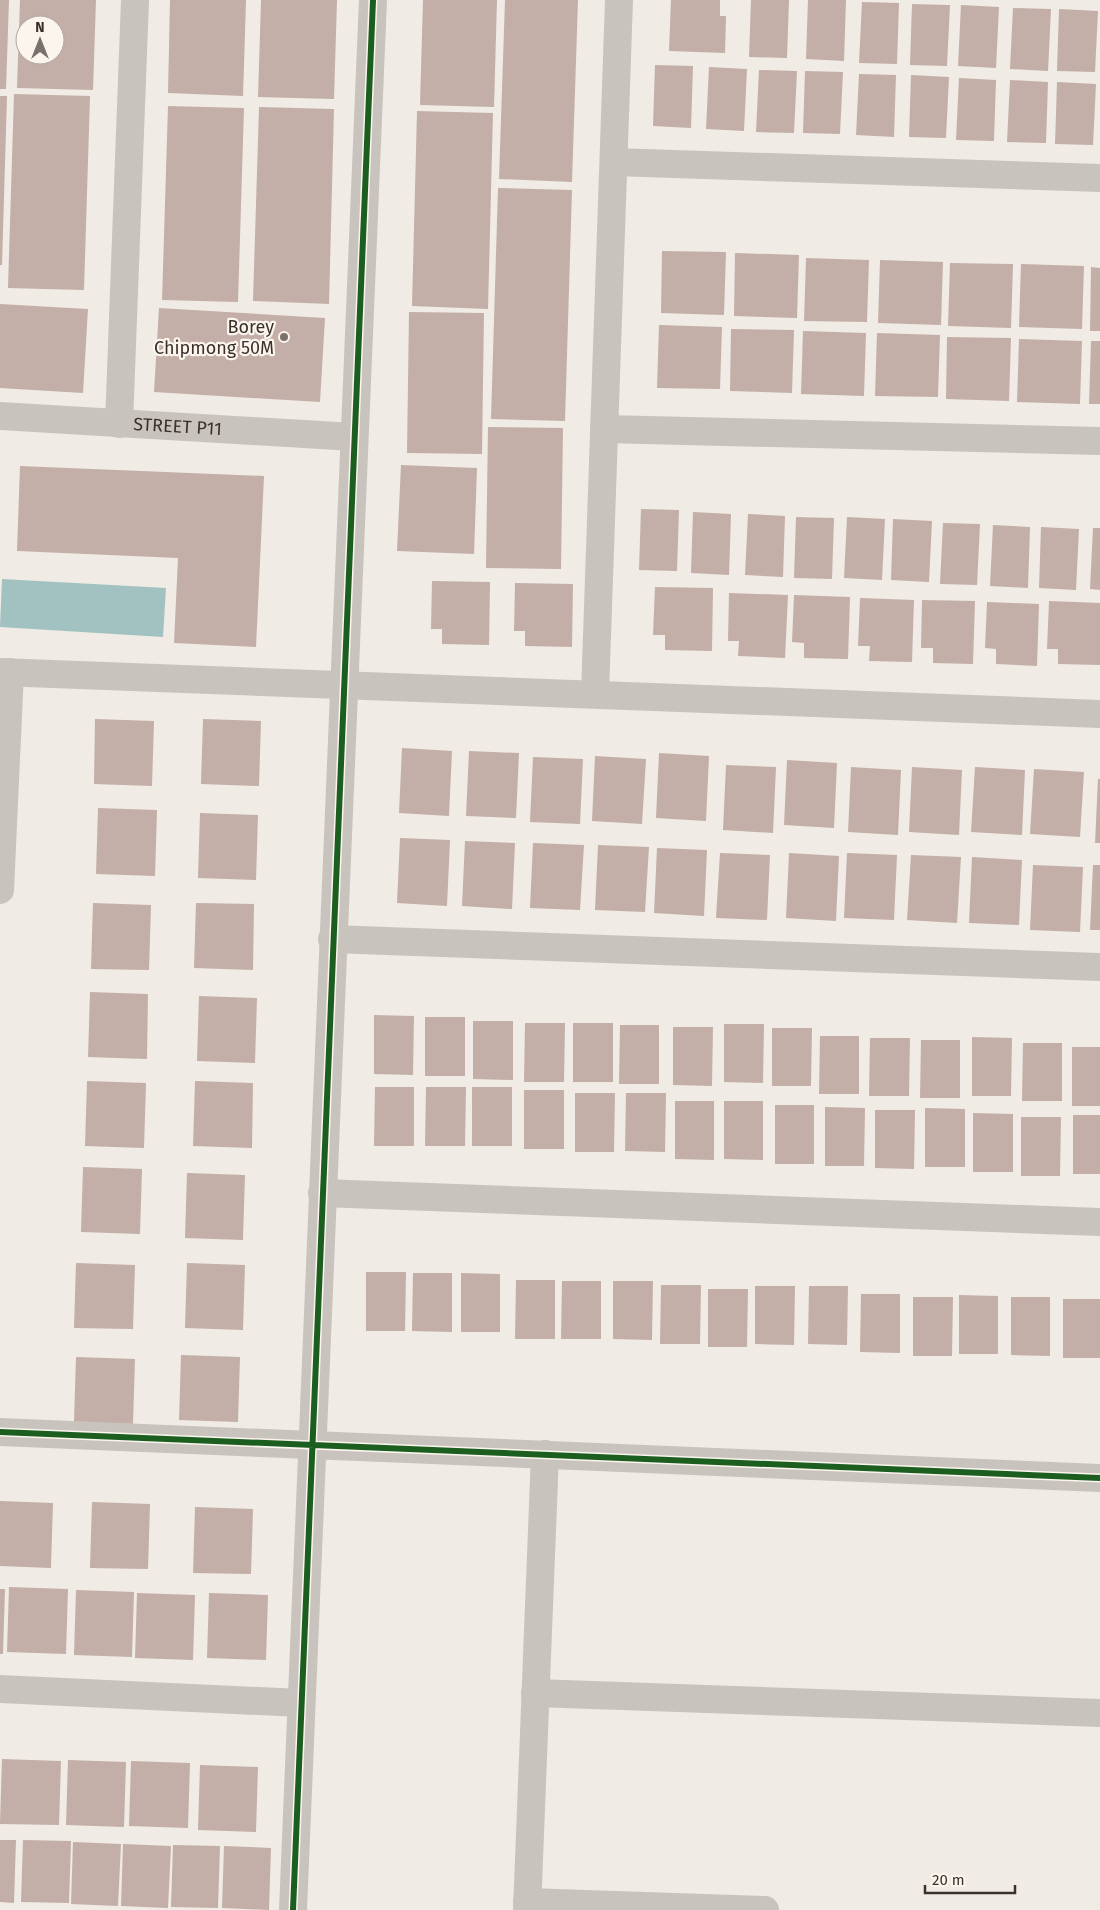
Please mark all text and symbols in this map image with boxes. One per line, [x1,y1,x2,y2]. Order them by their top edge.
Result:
north arrow [15,15,65,65]
text: N [35,19,45,36]
place label: Borey Chipmong 50M [154,316,274,359]
marker: Borey Chipmong 50M [278,331,290,343]
street label: STREET P11 [133,413,223,440]
scale bar [925,1862,1015,1894]
text: 20 m [932,1871,965,1889]

